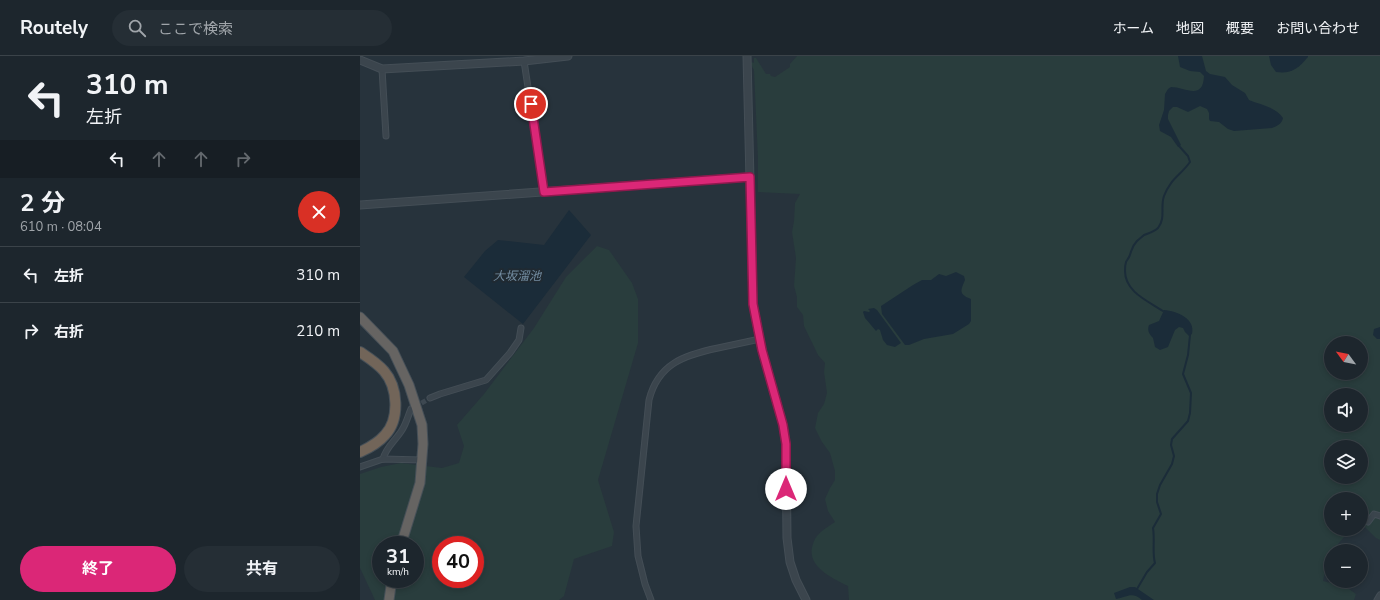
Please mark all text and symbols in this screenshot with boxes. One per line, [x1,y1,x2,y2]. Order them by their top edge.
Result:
search box [112,10,392,46]
text: Routely [20,15,88,41]
icon: search [126,17,148,39]
text: ここで検索 [158,19,233,39]
text: ホーム [1112,19,1154,38]
text: 地図 [1176,19,1204,38]
text: 概要 [1226,19,1254,38]
text: お問い合わせ [1276,19,1360,38]
text: 310 m [86,66,169,104]
icon: left [20,72,72,124]
pin [514,87,548,121]
icon: arrive [520,93,542,115]
text: 左折 [86,105,122,129]
icon: left [106,148,128,170]
icon: ahead [148,148,170,170]
icon: ahead [190,148,212,170]
icon: right [232,148,254,170]
text: 2 分 [20,187,65,219]
button: close [298,191,340,233]
text: 610 m · 08:04 [20,218,102,236]
icon: left [20,264,42,286]
text: 310 m [296,265,340,285]
text: 左折 [54,266,84,286]
water label: 大坂溜池 [493,268,542,284]
icon: right [20,320,42,342]
text: 210 m [296,321,340,341]
text: 右折 [54,322,84,342]
north arrow [1324,336,1368,380]
map controls [1324,336,1368,588]
button: sound [1324,388,1368,432]
button: layers [1324,440,1368,484]
position arrow [765,468,807,510]
button: + [1324,492,1368,536]
speed limit sign: 40 [432,536,484,588]
text: 31 [386,543,410,570]
button: − [1324,544,1368,588]
button: 終了 [20,546,176,592]
button: 共有 [184,546,340,592]
text: km/h [387,565,409,579]

